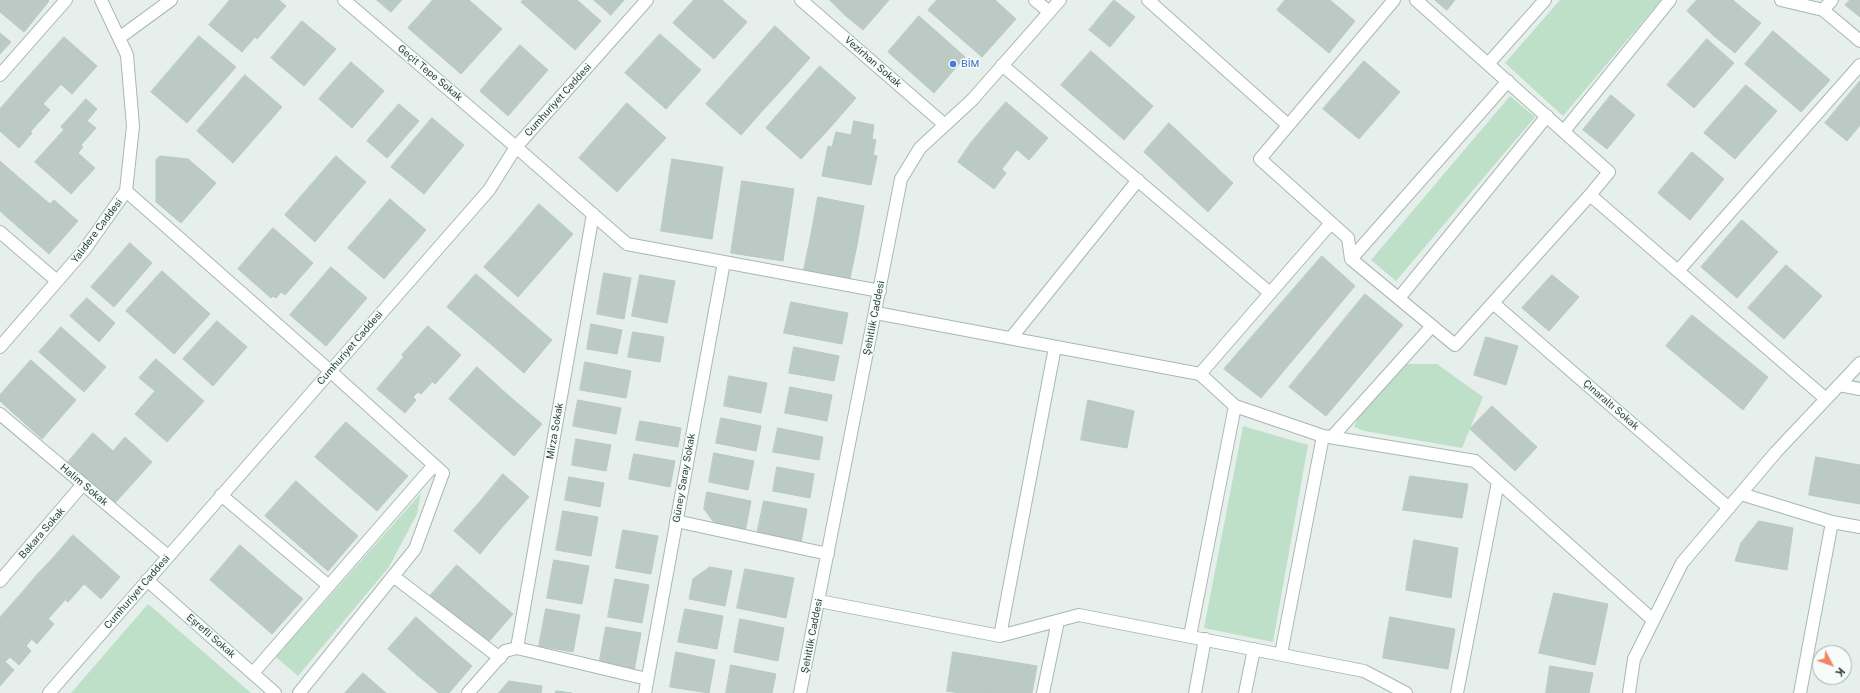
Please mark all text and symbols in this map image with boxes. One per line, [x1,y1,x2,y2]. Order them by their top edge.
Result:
street label: Vezirhan Sokak [842,34,904,90]
street label: Geçit Tepe Sokak [395,42,465,104]
place label: BİM [961,58,979,70]
marker: BİM [948,59,958,69]
street label: Cumhuriyet Caddesi [522,61,594,139]
street label: Yalıdere Caddesi [69,197,125,265]
street label: Şehitlik Caddesi [861,280,887,356]
street label: Cumhuriyet Caddesi [315,309,385,387]
street label: Çınaraltı Sokak [1581,377,1641,433]
street label: Mirza Sokak [544,402,566,460]
street label: Güney Saray Sokak [670,432,698,524]
street label: Halim Sokak [58,462,110,508]
street label: Bakara Sokak [17,505,67,561]
street label: Cumhuriyet Caddesi [102,553,172,631]
street label: Şehitlik Caddesi [799,598,825,674]
street label: Eşrefli Sokak [184,611,238,661]
north arrow [1812,645,1852,685]
text: K [1833,665,1847,679]

